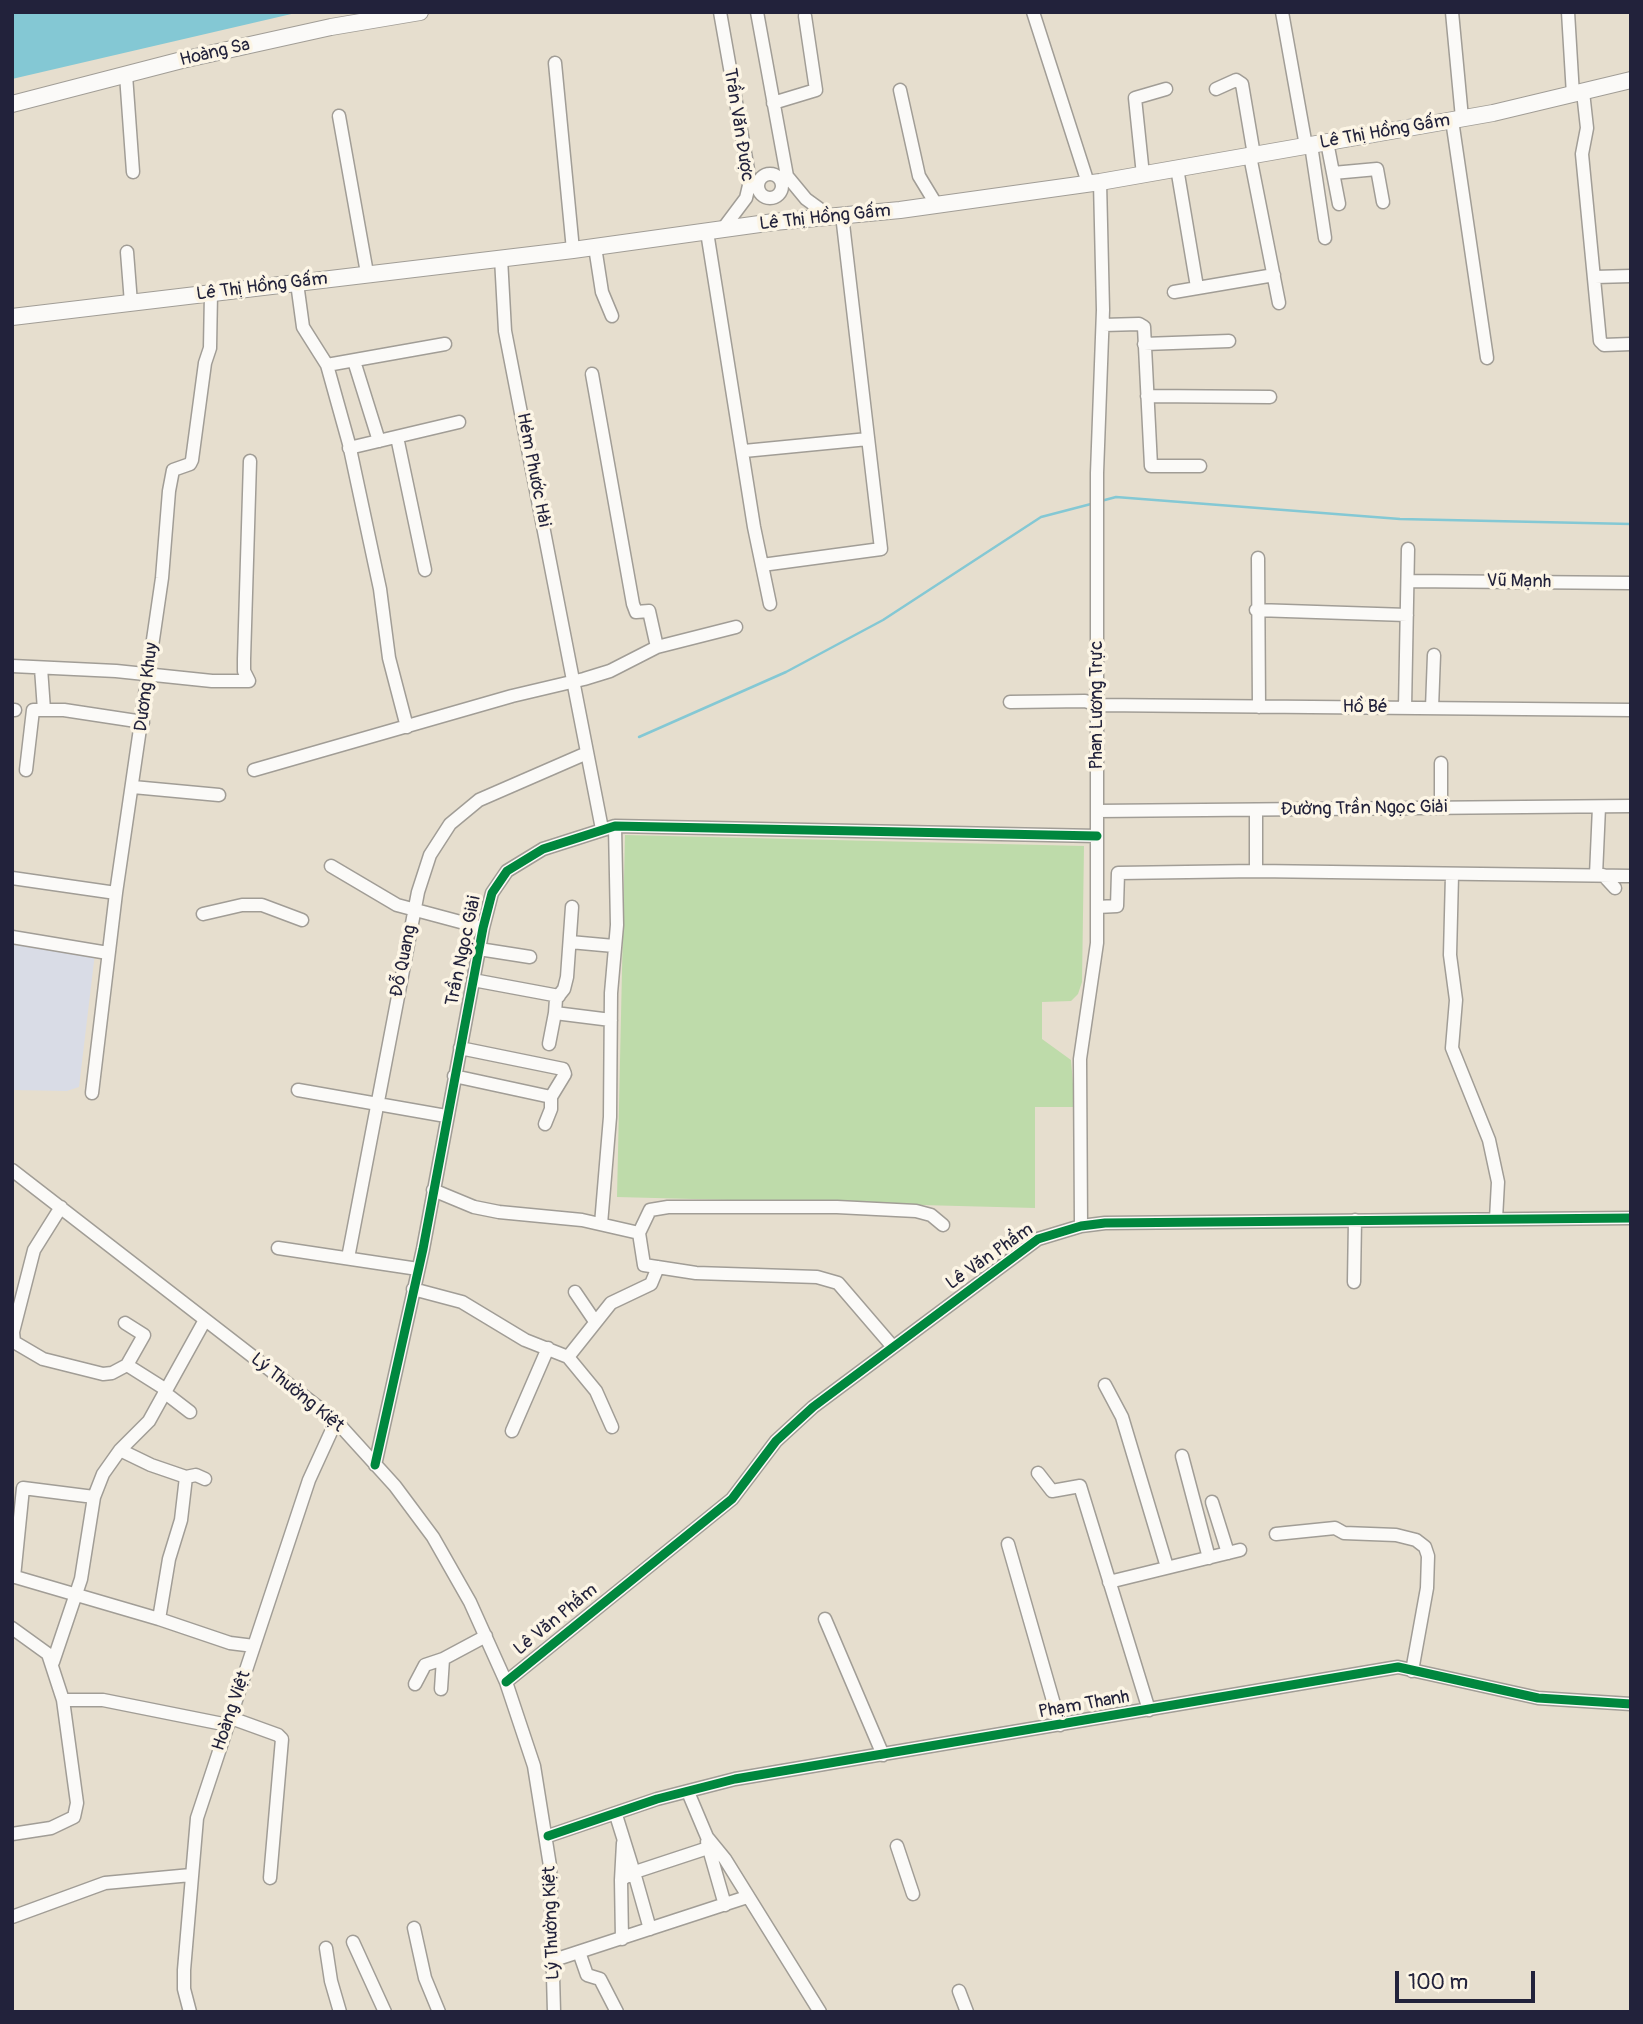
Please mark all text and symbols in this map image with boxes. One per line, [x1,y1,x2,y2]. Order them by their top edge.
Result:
street label: Hoàng Sa [178,34,252,72]
street label: Trần Văn Được [718,67,758,183]
street label: Lê Thị Hồng Gấm [1318,110,1452,154]
street label: Lê Thị Hồng Gấm [758,200,892,236]
street label: Lê Thị Hồng Gấm [195,268,329,306]
street label: Hẻm Phước Hải [511,411,555,529]
street label: Vũ Mạnh [1486,571,1552,593]
street label: Dương Khuy [131,641,163,733]
street label: Phan Lương Trực [1086,641,1108,769]
street label: Hồ Bé [1343,696,1387,718]
street label: Đường Trần Ngọc Giải [1280,797,1448,821]
street label: Trần Ngọc Giải [442,894,486,1008]
street label: Đỗ Quang [386,923,422,999]
street label: Lê Văn Phẩm [942,1219,1038,1295]
street label: Lý Thường Kiệt [246,1349,348,1437]
street label: Lê Văn Phẩm [510,1580,602,1660]
street label: Hoàng Việt [208,1668,256,1754]
street label: Phạm Thanh [1037,1686,1131,1724]
street label: Lý Thường Kiệt [539,1866,565,1980]
scale bar [1398,1958,1538,2002]
text: 100 m [1408,1969,1468,1996]

